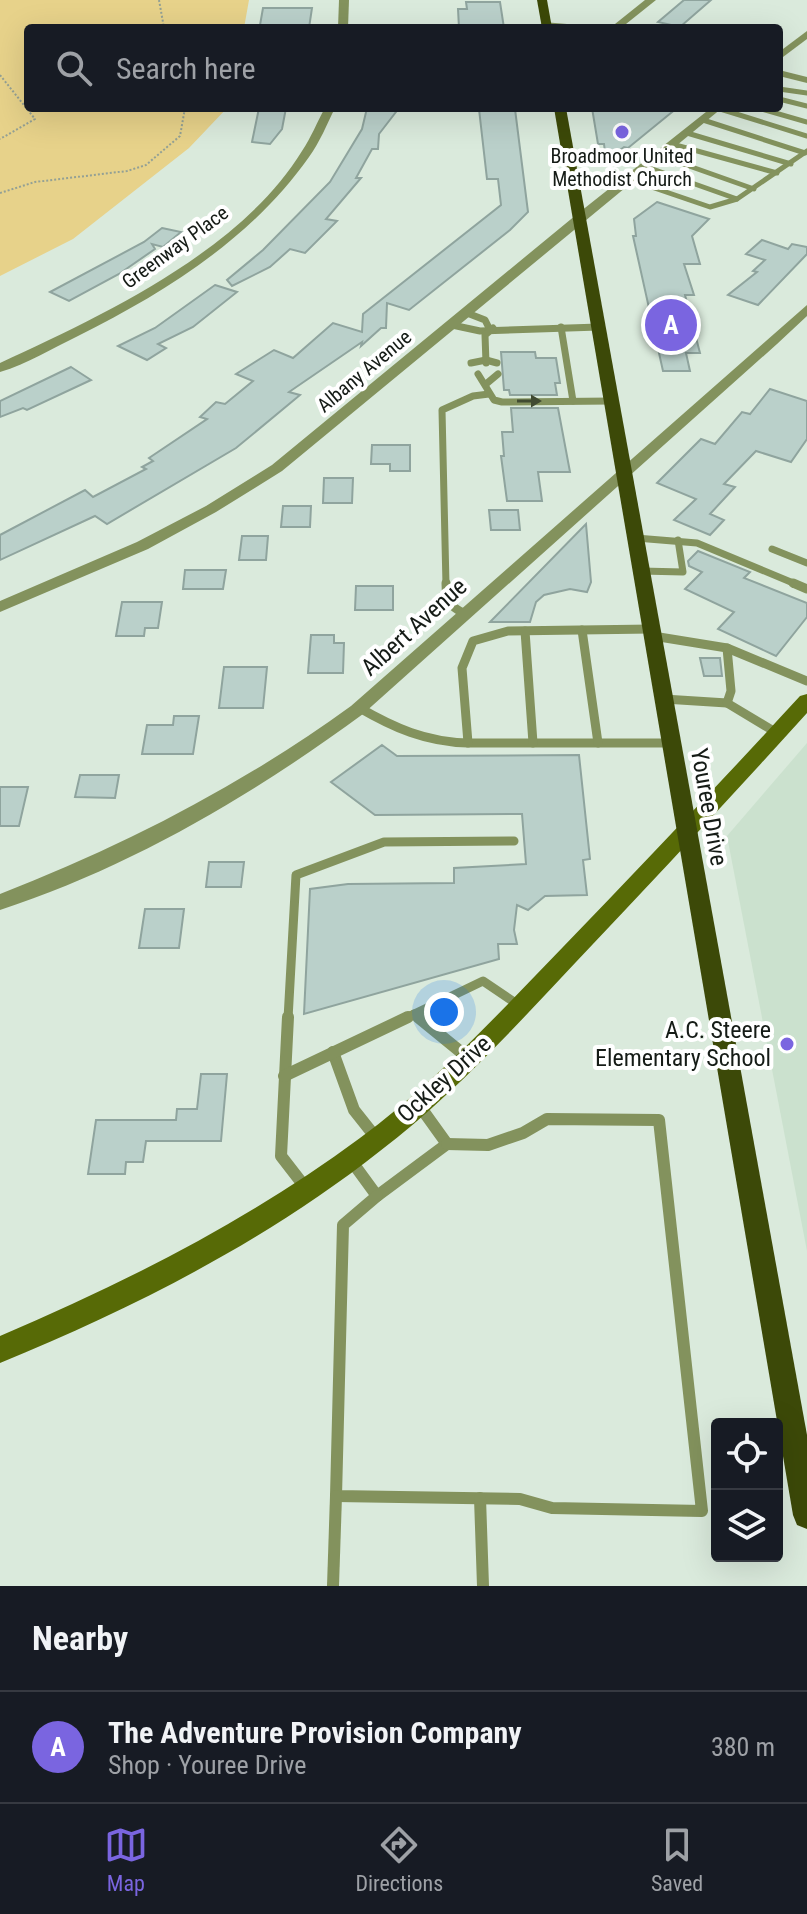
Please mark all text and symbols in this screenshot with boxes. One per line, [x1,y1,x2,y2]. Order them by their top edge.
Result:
search box [24,24,783,112]
icon: search [52,46,96,90]
text: Search here [116,51,256,86]
marker: Broadmoor United Methodist Church [613,123,631,141]
place label: Broadmoor United Methodist Church [551,144,693,191]
street label: Greenway Place [117,200,233,294]
pin: A [645,295,697,355]
street label: Albany Avenue [312,325,416,417]
one-way arrow [517,395,542,407]
street label: Albert Avenue [356,572,472,682]
street label: Youree Drive [685,746,733,868]
your location [424,992,464,1032]
place label: A.C. Steere Elementary School [595,1016,771,1072]
street label: Ockley Drive [391,1030,497,1128]
marker: A.C. Steere Elementary School [778,1035,796,1053]
map controls [711,1418,783,1562]
button: locate [711,1418,783,1490]
button: layers [711,1490,783,1562]
text: Nearby [32,1618,128,1658]
text: The Adventure Provision Company [108,1715,522,1750]
text: A [50,1732,66,1762]
text: 380 m [711,1732,775,1762]
text: Shop · Youree Drive [108,1750,307,1780]
tab: Map [104,1823,148,1896]
tab: Directions [355,1823,443,1896]
tab: Saved [651,1823,703,1896]

